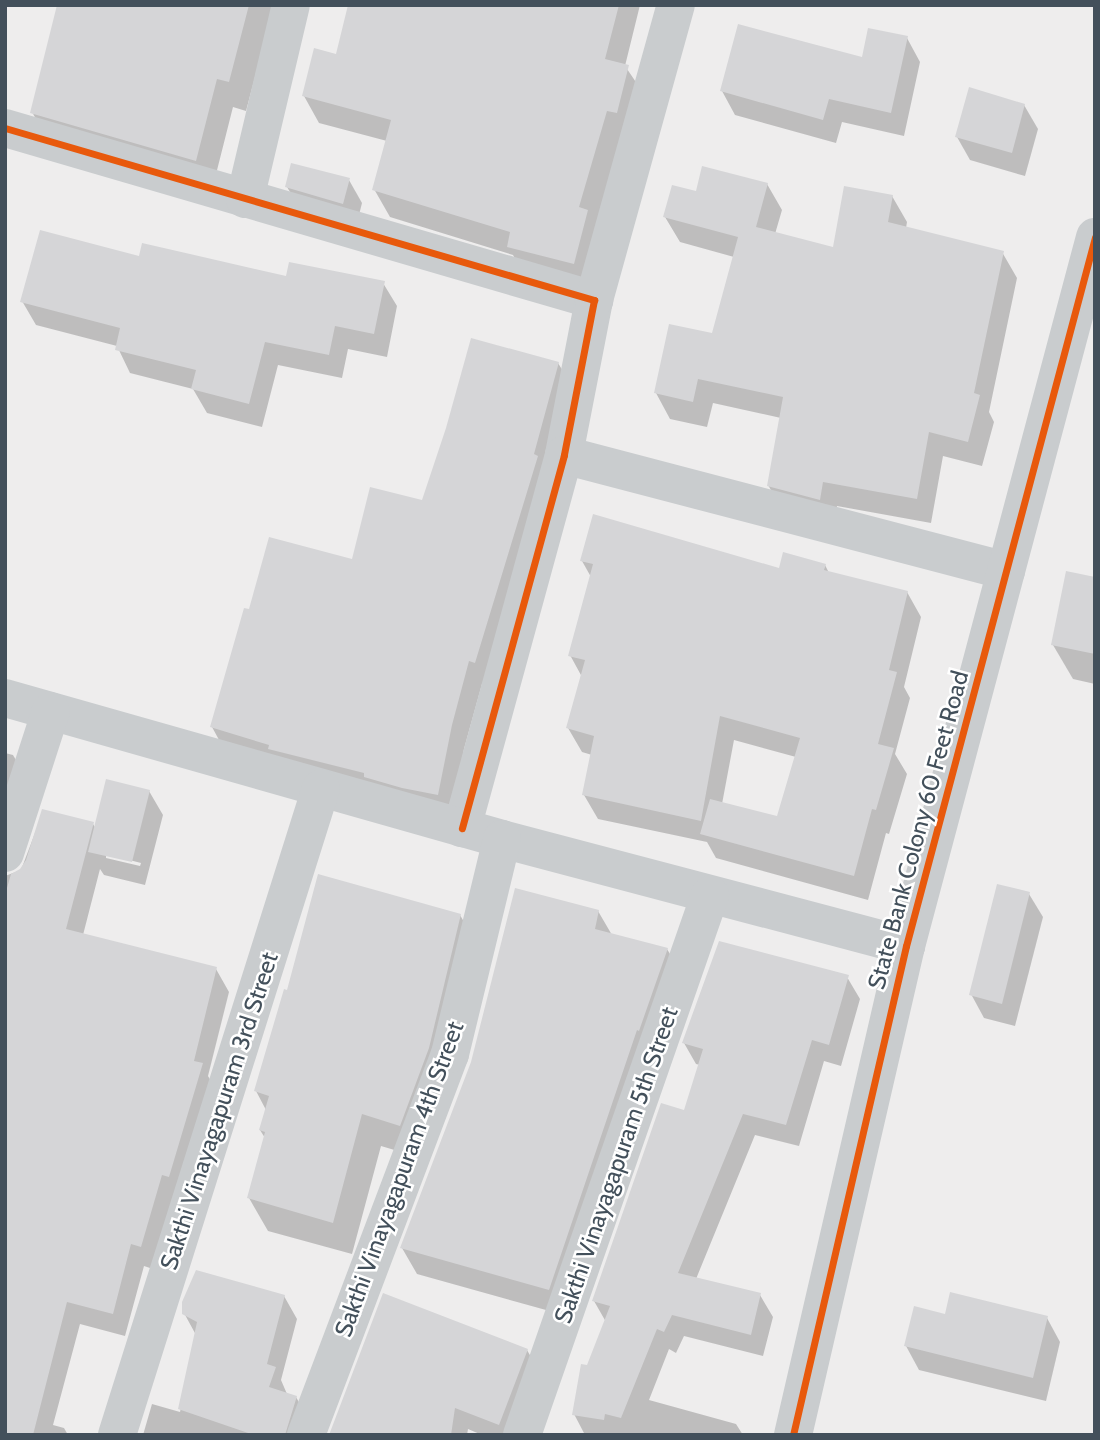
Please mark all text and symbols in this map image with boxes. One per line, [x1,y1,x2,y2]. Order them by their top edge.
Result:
street label: State Bank Colony 60 Feet Road [862,668,974,992]
street label: Sakthi Vinayagapuram 3rd Street [154,949,284,1273]
street label: Sakthi Vinayagapuram 5th Street [548,1003,684,1327]
street label: Sakthi Vinayagapuram 4th Street [328,1017,470,1341]

